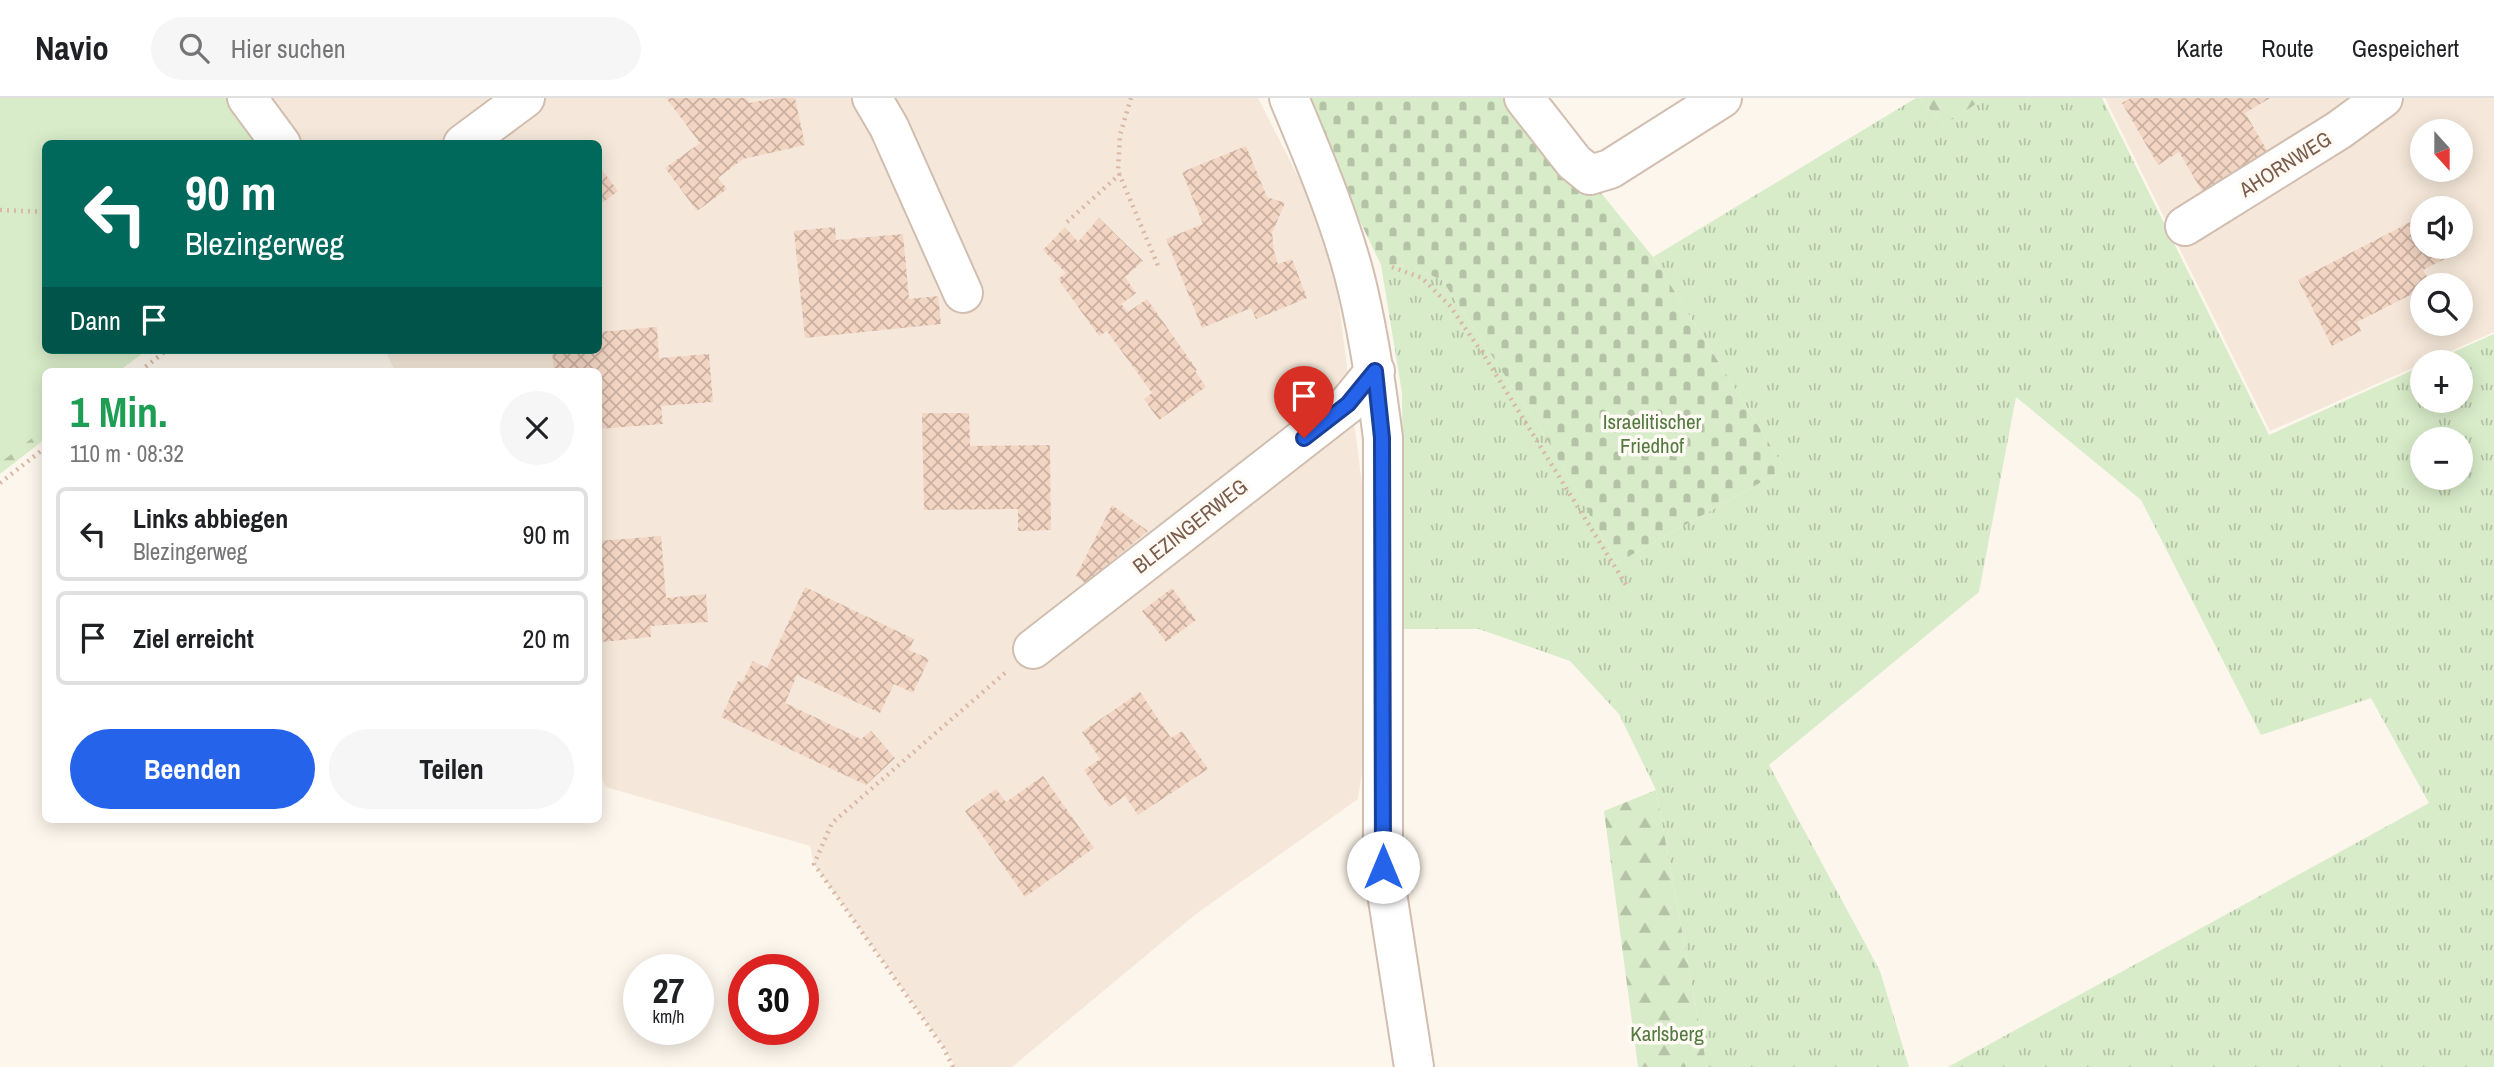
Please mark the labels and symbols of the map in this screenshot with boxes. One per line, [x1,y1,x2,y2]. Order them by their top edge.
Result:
north arrow [2410,119,2473,182]
street label: AHORNWEG [2233,124,2336,204]
pin [1274,366,1334,438]
park label: Israelitischer Friedhof [1603,407,1702,460]
street label: BLEZINGERWEG [1127,472,1253,580]
position arrow [1346,830,1420,904]
speed limit sign: 30 [728,954,819,1045]
park label: Karlsberg [1630,1019,1704,1048]

